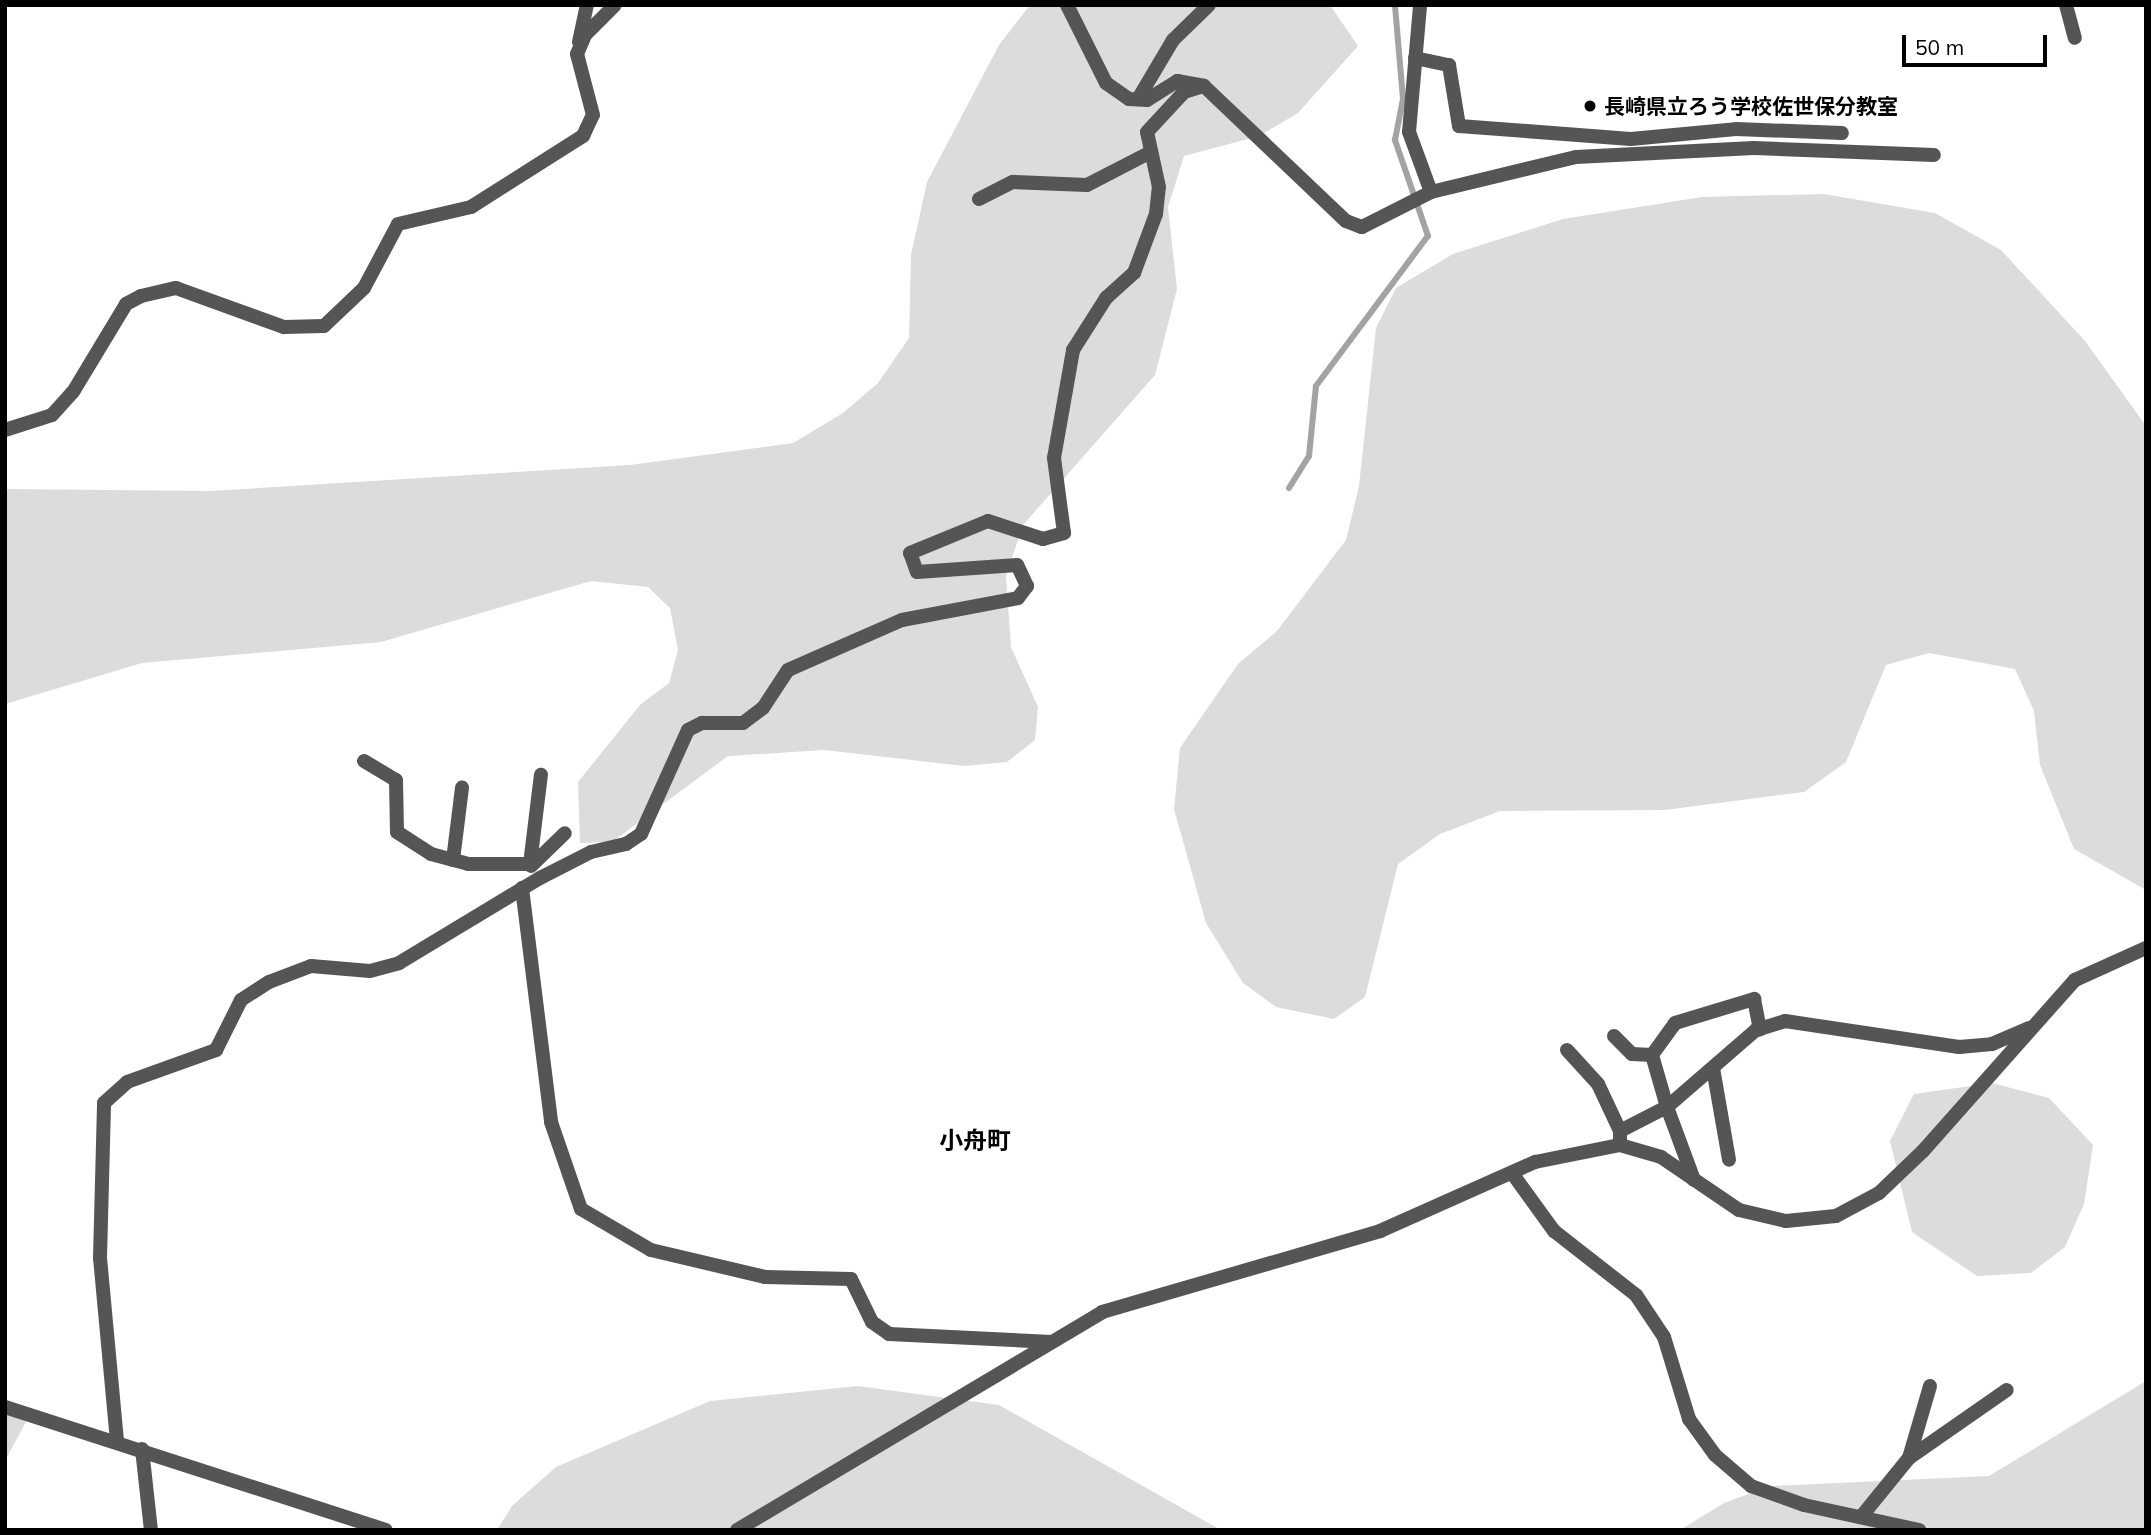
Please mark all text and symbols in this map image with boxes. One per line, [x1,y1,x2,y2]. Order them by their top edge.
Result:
scale bar [1906,21,2051,65]
text: 50 m [1915,34,1964,60]
place label: 長崎県立ろう学校佐世保分教室 [1604,93,1898,119]
marker: 長崎県立ろう学校佐世保分教室 [1582,98,1598,114]
district label: 小舟町 [939,1127,1011,1155]

